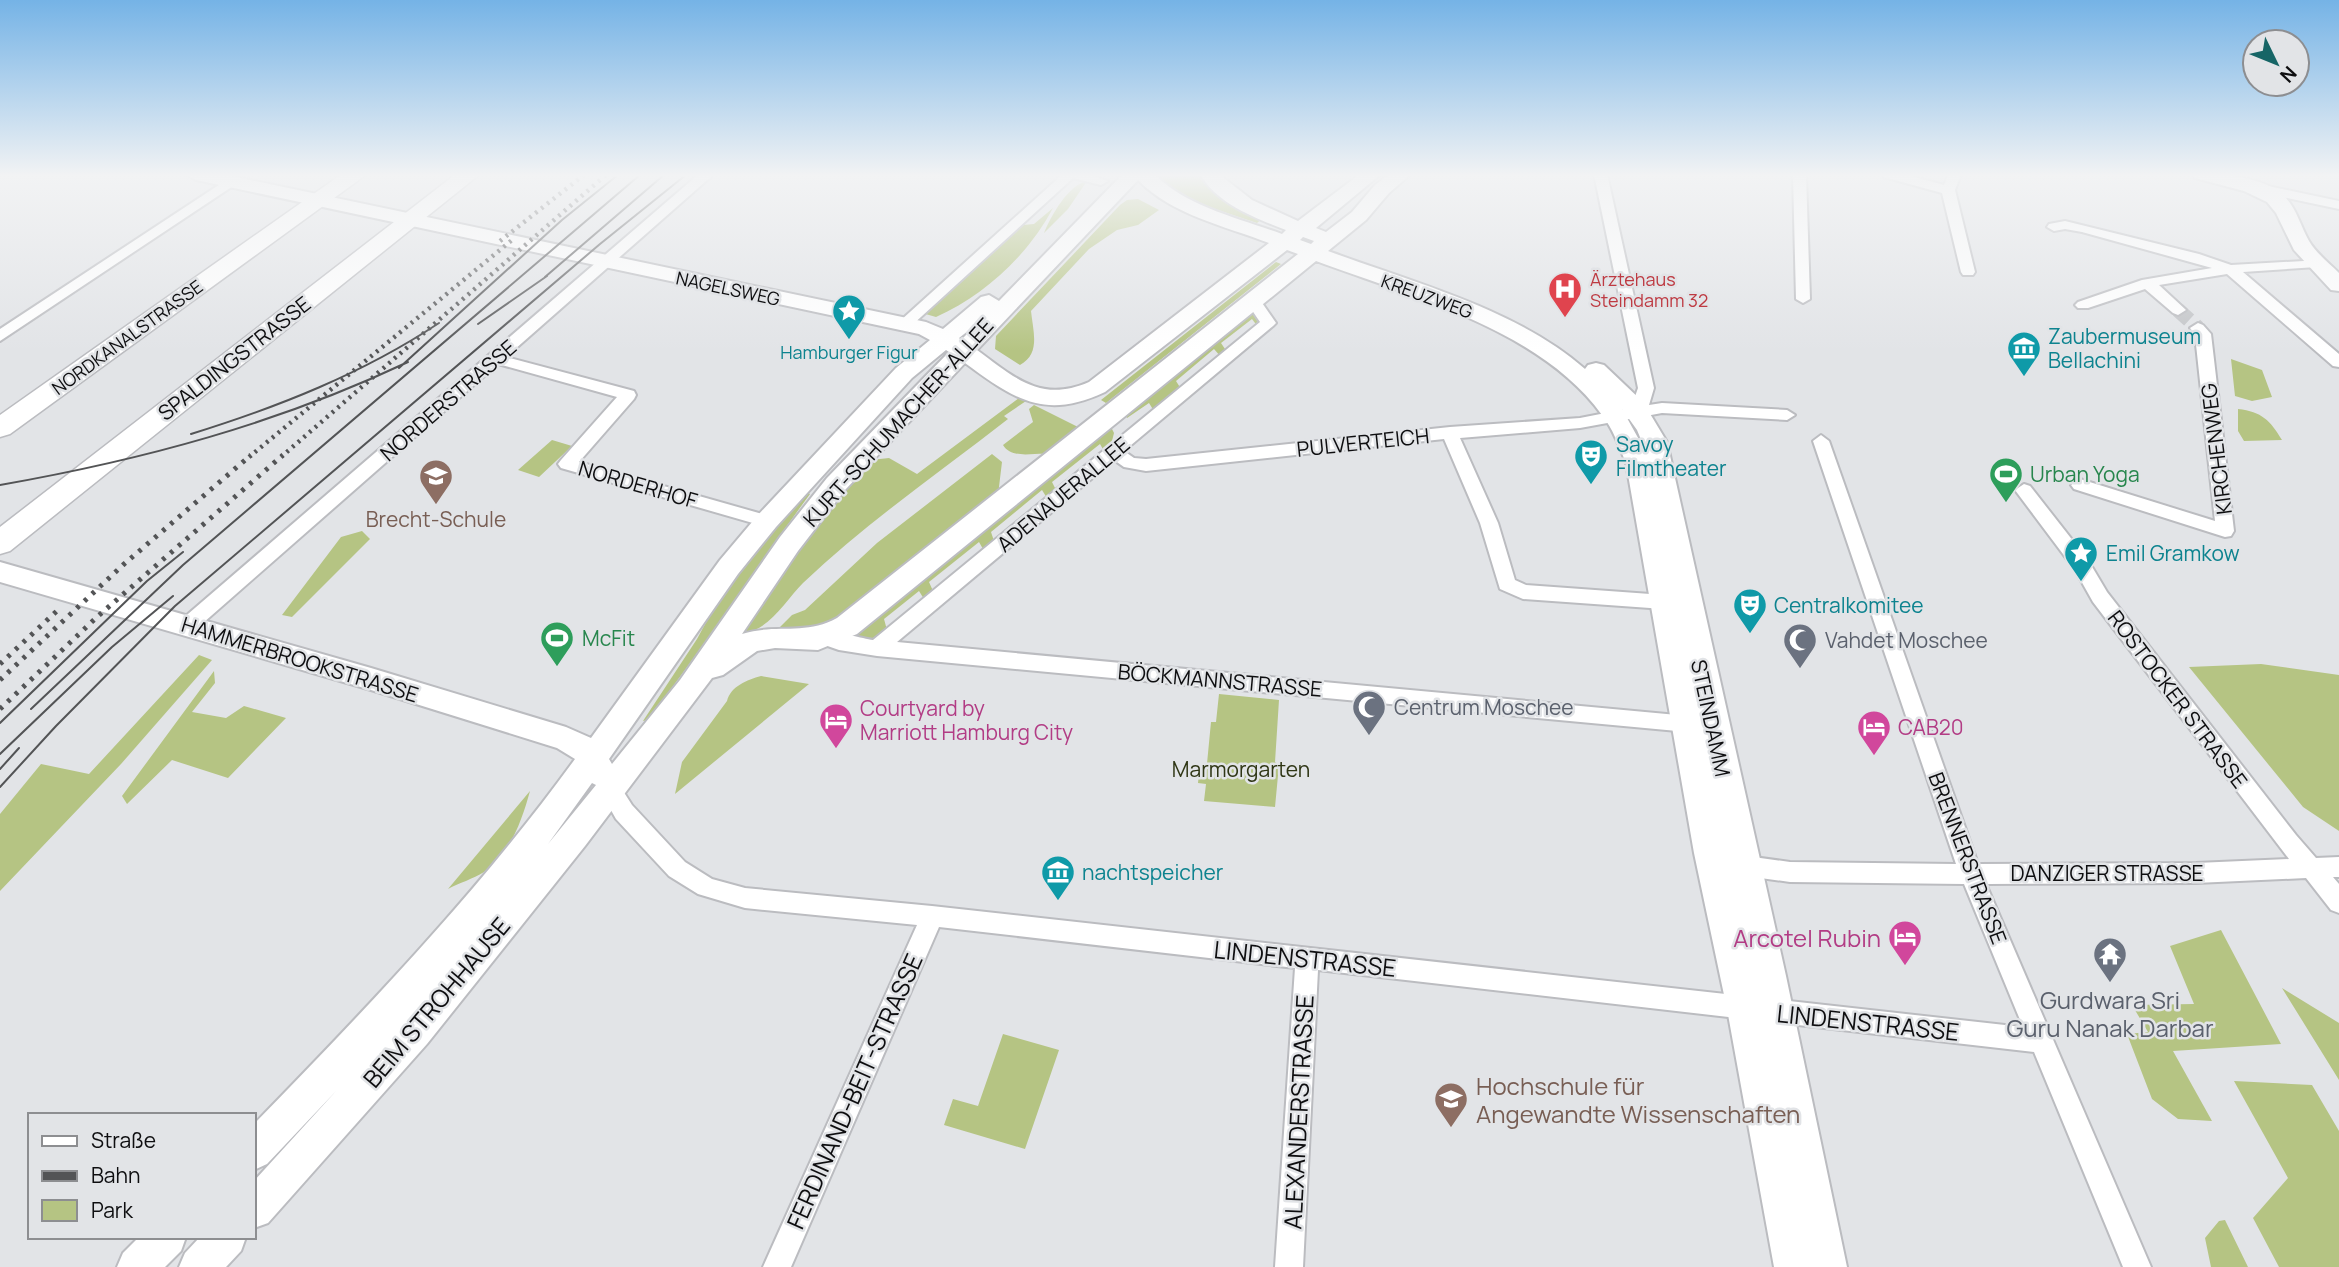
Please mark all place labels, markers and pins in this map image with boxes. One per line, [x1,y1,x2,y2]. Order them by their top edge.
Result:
place label: Ärztehaus Steindamm 32 [1590,267,1708,312]
hospital icon: Ärztehaus Steindamm 32 [1546,270,1584,319]
place icon: Hamburger Figur [830,292,868,341]
place label: Zaubermuseum Bellachini [2048,322,2201,374]
museum icon: Zaubermuseum Bellachini [2005,329,2043,378]
place label: Hamburger Figur [780,340,918,364]
place label: Savoy Filmtheater [1616,430,1727,482]
theatre icon: Savoy Filmtheater [1572,437,1610,486]
sports icon: Urban Yoga [1987,455,2025,504]
school or university icon: Brecht-Schule [417,457,455,506]
place label: Urban Yoga [2030,460,2140,488]
place label: Brecht-Schule [366,505,506,533]
place icon: Emil Gramkow [2062,534,2100,583]
place label: Emil Gramkow [2106,539,2240,567]
theatre icon: Centralkomitee [1731,586,1769,635]
place label: Centralkomitee [1774,591,1923,619]
sports icon: McFit [538,619,576,668]
mosque icon: Vahdet Moschee [1781,621,1819,670]
place label: McFit [582,624,635,652]
place label: Vahdet Moschee [1825,626,1988,654]
mosque icon: Centrum Moschee [1350,688,1388,737]
place label: Centrum Moschee [1394,693,1574,721]
place label: Courtyard by Marriott Hamburg City [860,694,1073,746]
hotel icon: Courtyard by Marriott Hamburg City [817,701,855,750]
hotel icon: CAB20 [1855,708,1893,757]
place label: CAB20 [1898,713,1964,741]
museum icon: nachtspeicher [1039,853,1077,902]
place label: nachtspeicher [1082,858,1224,886]
hotel icon: Arcotel Rubin [1886,918,1924,967]
place label: Arcotel Rubin [1733,921,1881,954]
temple icon: Gurdwara Sri Guru Nanak Darbar [2091,935,2129,984]
place label: Gurdwara Sri Guru Nanak Darbar [2006,983,2214,1044]
place label: Hochschule für Angewandte Wissenschaften [1476,1069,1800,1130]
school or university icon: Hochschule für Angewandte Wissenschaften [1432,1080,1470,1129]

